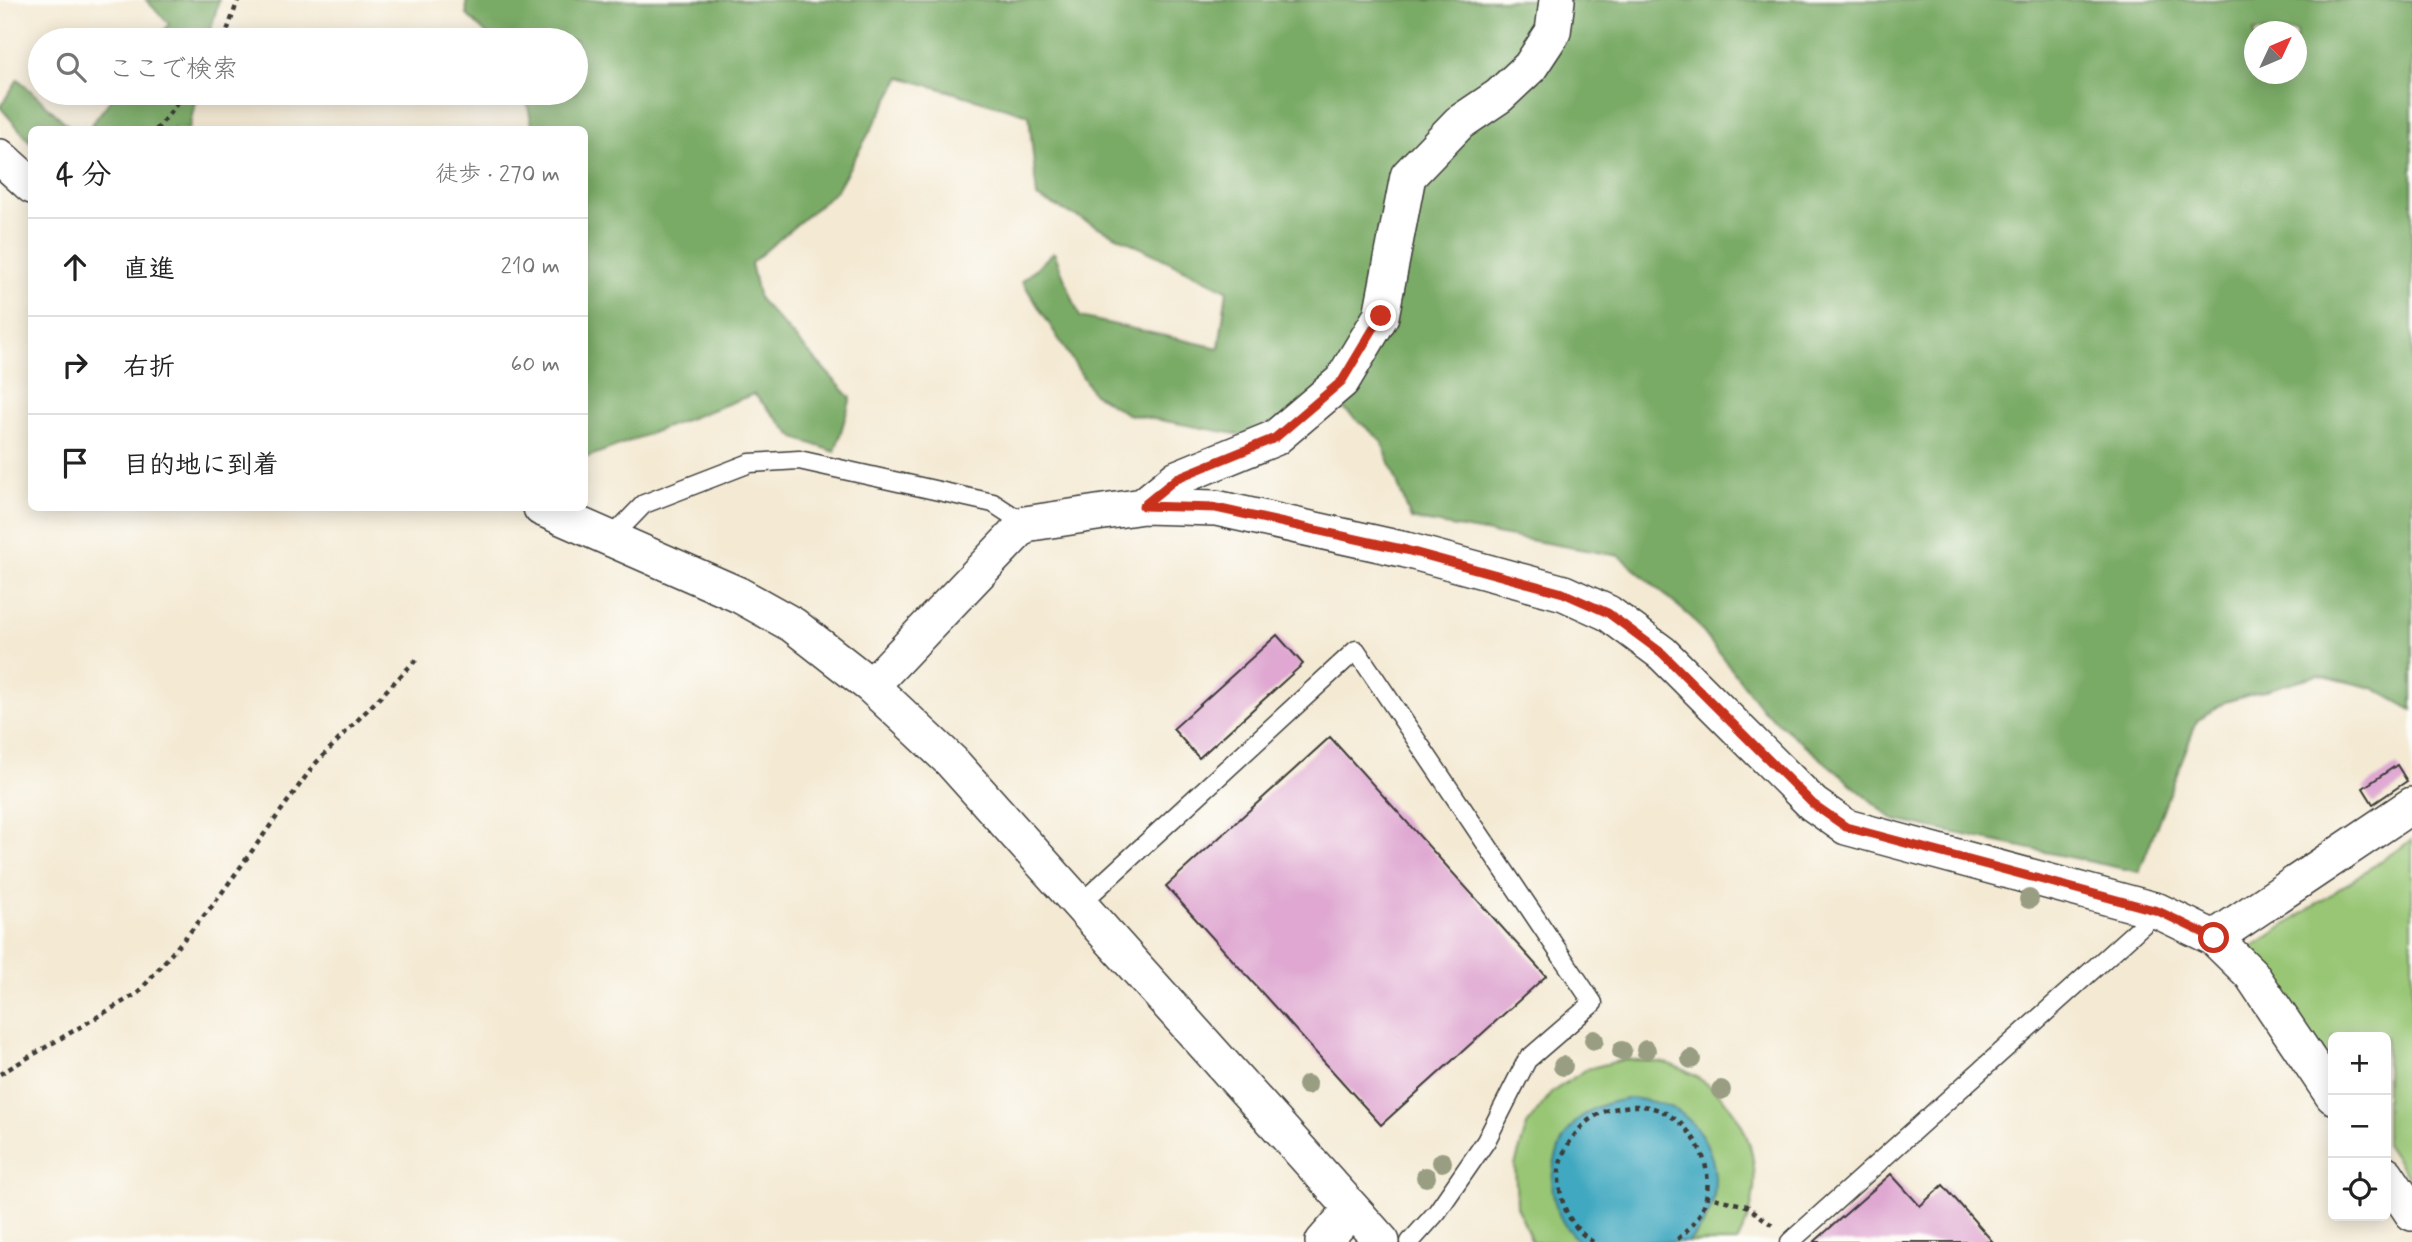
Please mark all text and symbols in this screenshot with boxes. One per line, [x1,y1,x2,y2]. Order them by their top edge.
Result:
north arrow [2244,21,2307,84]
search box [28,28,588,105]
icon: search [52,48,90,86]
text: ここで検索 [108,53,238,87]
text: 4 分 [56,156,112,195]
text: 徒歩 · 270 m [435,160,560,190]
icon: ahead [56,248,94,286]
text: 210 m [500,252,560,282]
text: 直進 [123,253,175,287]
route end [1365,300,1396,331]
icon: right [56,346,94,384]
text: 60 m [511,350,560,380]
text: 右折 [123,351,175,385]
icon: arrive [56,444,94,482]
text: 目的地に到着 [123,449,279,483]
route start [2198,922,2229,953]
map controls [2328,1032,2391,1221]
button: + [2328,1032,2391,1095]
button: − [2328,1095,2391,1158]
button: locate [2328,1158,2391,1221]

